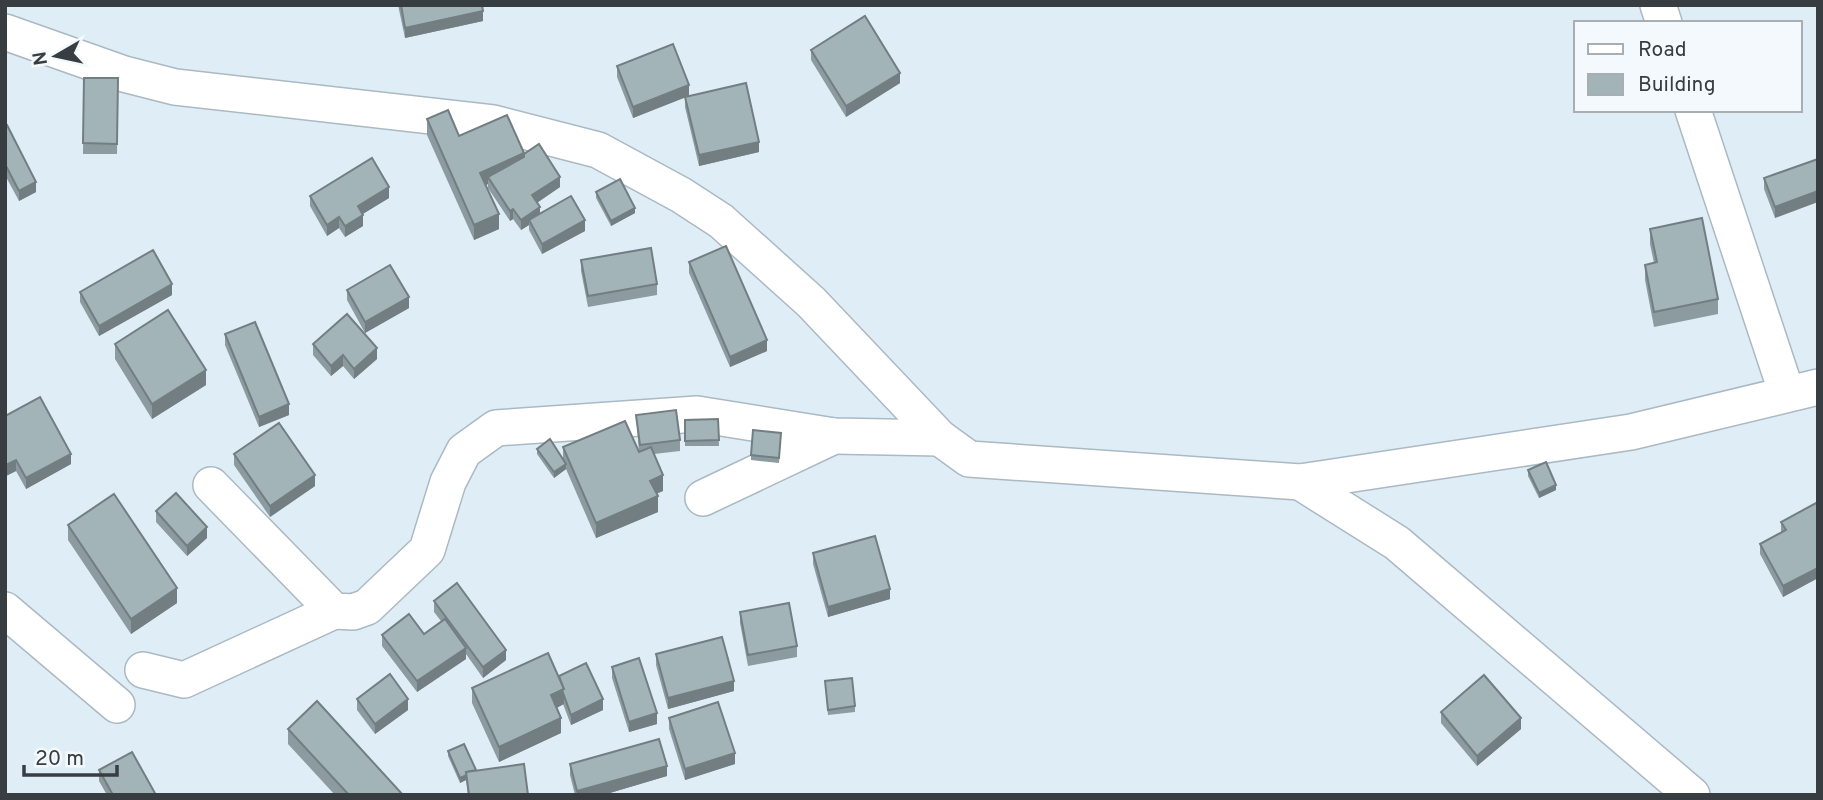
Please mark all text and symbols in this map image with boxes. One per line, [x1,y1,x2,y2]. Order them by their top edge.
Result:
north arrow [21,21,91,91]
legend [1574,21,1802,112]
text: Road [1638,37,1687,64]
text: N [28,50,54,67]
text: Building [1638,72,1716,99]
scale bar [24,734,117,778]
text: 20 m [35,746,84,773]

